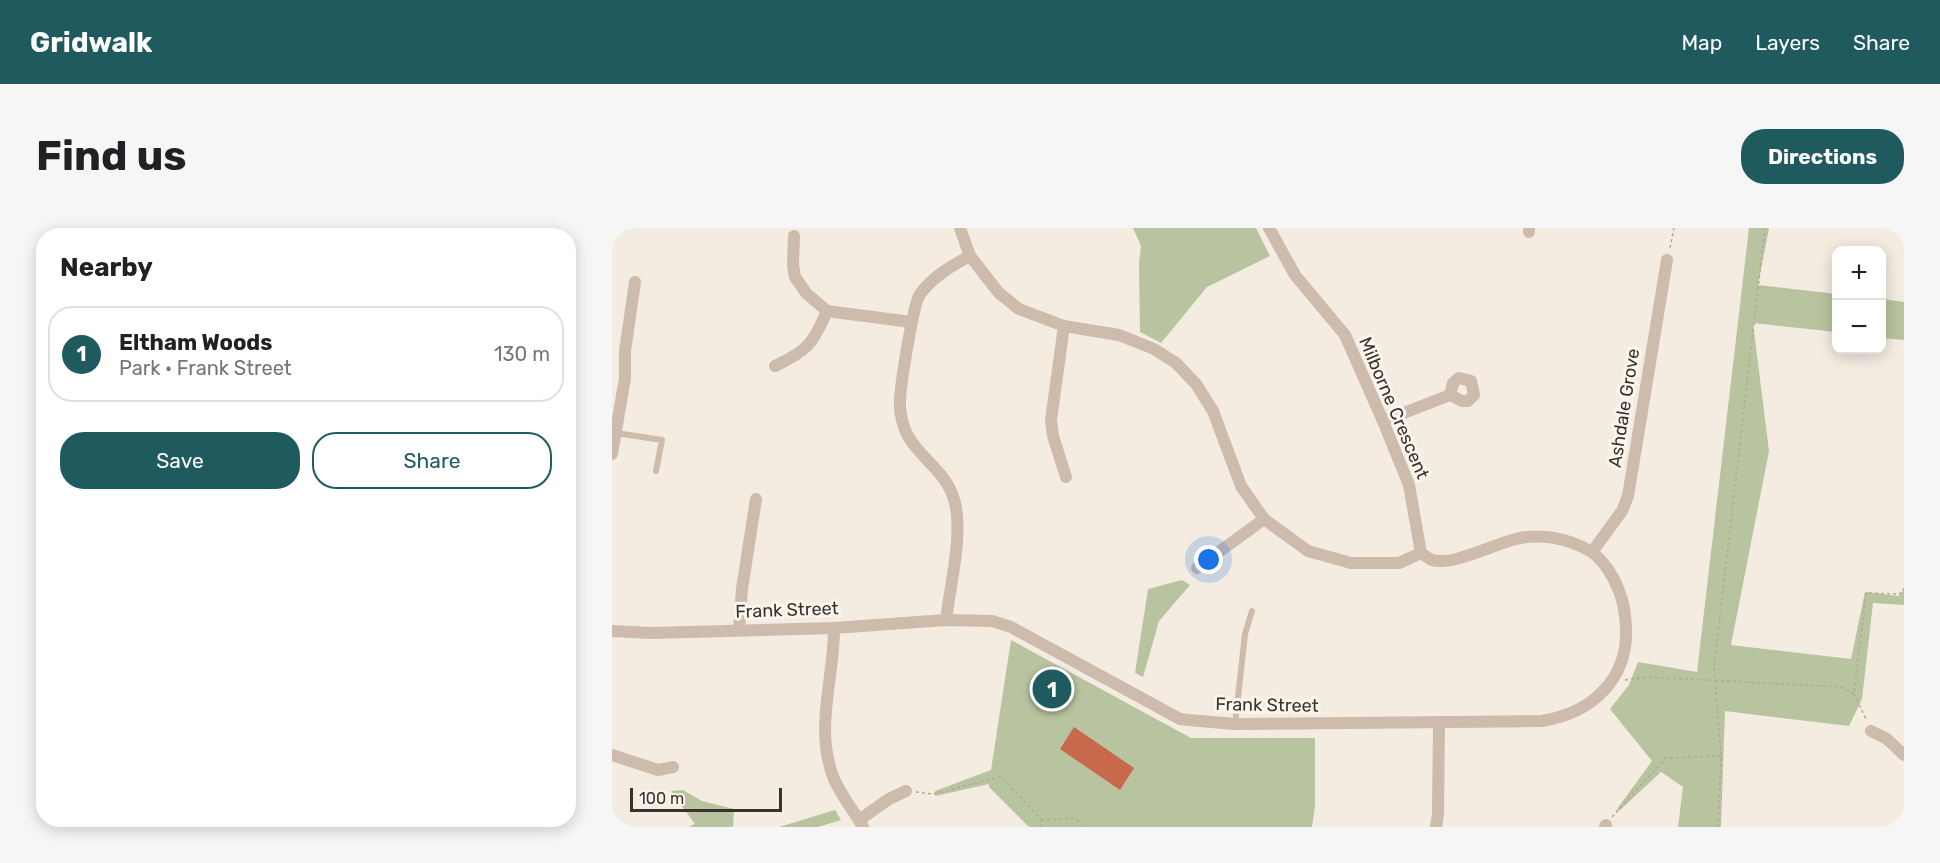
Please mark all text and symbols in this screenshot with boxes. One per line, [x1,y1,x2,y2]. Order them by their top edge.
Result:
text: Gridwalk [30,26,152,59]
text: Map [1681,30,1722,55]
text: Layers [1755,30,1820,55]
text: Share [1853,30,1910,55]
button: Directions [1741,129,1904,184]
text: Find us [36,131,187,181]
map controls [1832,246,1886,354]
button: + [1832,246,1886,300]
text: Nearby [60,252,153,283]
button: − [1832,300,1886,354]
text: Eltham Woods [119,329,272,356]
street label: Milborne Crescent [1354,334,1434,482]
text: 1 [77,342,86,366]
text: 130 m [494,342,550,366]
street label: Ashdale Grove [1604,347,1644,469]
text: Park · Frank Street [119,356,292,380]
button: Save [60,432,300,489]
button: Share [312,432,552,489]
your location [1194,545,1223,574]
street label: Frank Street [735,597,839,623]
pin: 1 [1032,666,1072,712]
street label: Frank Street [1215,693,1319,717]
scale bar [630,785,782,812]
text: 100 m [639,789,684,808]

